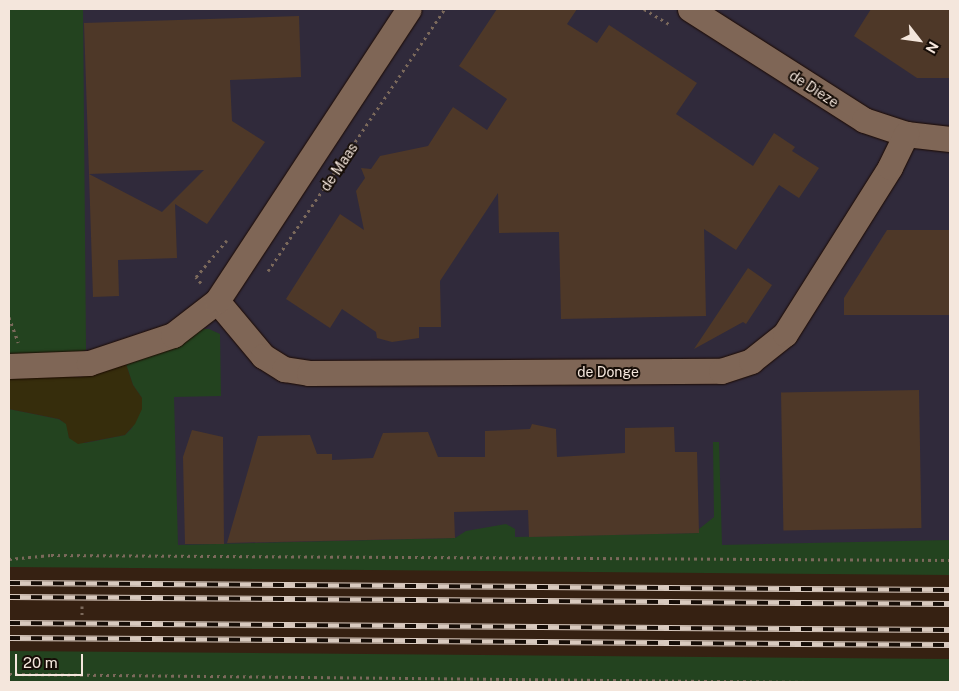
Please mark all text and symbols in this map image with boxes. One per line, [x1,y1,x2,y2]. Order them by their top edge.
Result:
north arrow [894,15,944,65]
text: N [922,39,942,56]
street label: de Dieze [786,67,842,111]
street label: de Maas [317,140,361,194]
street label: de Donge [577,364,639,380]
scale bar [18,644,85,676]
text: 20 m [23,654,58,671]

